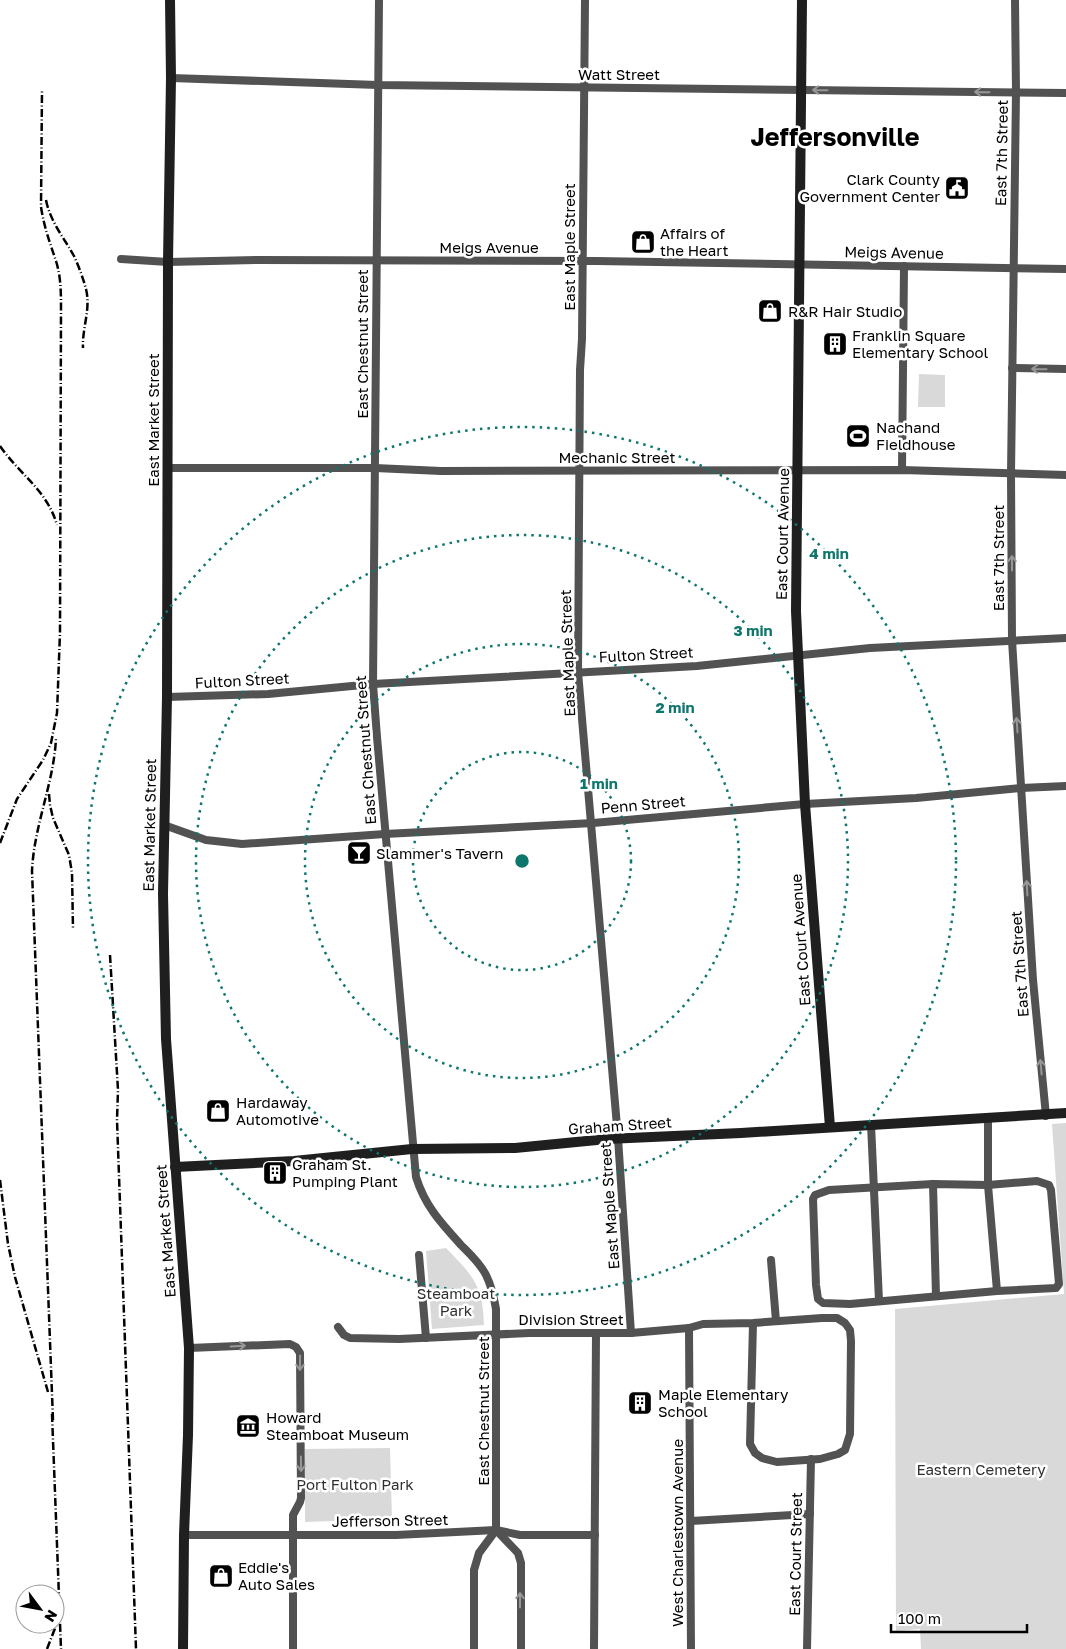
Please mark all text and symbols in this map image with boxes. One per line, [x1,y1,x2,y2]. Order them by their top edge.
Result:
street label: Watt Street [578,65,660,83]
one-way arrow [812,85,828,95]
one-way arrow [975,87,991,97]
street label: East 7th Street [991,100,1011,206]
district label: Jeffersonville [751,121,919,152]
place label: Clark County Government Center [800,170,941,205]
public building icon: Clark County Government Center [944,175,970,201]
street label: East Maple Street [560,183,578,311]
place label: Affairs of the Heart [660,224,728,259]
shop icon: Affairs of the Heart [630,229,656,255]
street label: Meigs Avenue [439,238,539,256]
street label: Meigs Avenue [844,242,944,262]
street label: East Chestnut Street [353,269,371,419]
shop icon: R&R Hair Studio [757,298,783,324]
place label: R&R Hair Studio [788,302,902,320]
place label: Franklin Square Elementary School [852,326,988,361]
building icon: Franklin Square Elementary School [822,331,848,357]
street label: East Market Street [144,353,162,487]
one-way arrow [1031,364,1048,374]
place label: Nachand Fieldhouse [876,418,956,453]
sports icon: Nachand Fieldhouse [845,423,871,449]
street label: Mechanic Street [558,448,676,466]
street label: East Court Avenue [772,467,792,600]
street label: East 7th Street [989,505,1007,611]
text: 4 min [809,544,849,562]
one-way arrow [1007,555,1017,572]
street label: East Maple Street [556,589,578,717]
text: 3 min [733,621,773,639]
street label: Fulton Street [598,643,694,665]
street label: Fulton Street [194,669,290,691]
street label: East Chestnut Street [351,675,379,825]
text: 2 min [655,698,695,716]
one-way arrow [1013,718,1022,734]
street label: East Market Street [139,758,159,892]
text: 1 min [580,774,618,792]
street label: Penn Street [600,791,686,817]
bar icon: Slammer's Tavern [346,840,372,866]
place label: Slammer's Tavern [376,844,504,862]
centre of rings [513,852,531,870]
street label: East Court Avenue [786,873,814,1007]
one-way arrow [1023,880,1032,896]
street label: East 7th Street [1006,910,1032,1018]
one-way arrow [1036,1059,1046,1075]
place label: Hardaway Automotive [236,1093,319,1128]
shop icon: Hardaway Automotive [205,1098,231,1124]
street label: Graham Street [568,1112,672,1138]
street label: East Maple Street [596,1142,622,1270]
place label: Graham St. Pumping Plant [292,1155,398,1190]
building icon: Graham St. Pumping Plant [262,1160,288,1186]
street label: East Market Street [151,1164,179,1298]
park label: Steamboat Park [417,1284,495,1319]
street label: Division Street [518,1310,624,1328]
street label: East Chestnut Street [474,1336,492,1486]
one-way arrow [229,1341,245,1350]
one-way arrow [295,1354,305,1370]
place label: Maple Elementary School [658,1385,789,1420]
building icon: Maple Elementary School [627,1390,653,1416]
place label: Howard Steamboat Museum [266,1408,409,1443]
museum icon: Howard Steamboat Museum [235,1413,261,1439]
street label: West Charlestown Avenue [668,1439,686,1627]
one-way arrow [296,1456,306,1472]
park label: Eastern Cemetery [916,1460,1046,1478]
park label: Port Fulton Park [296,1475,414,1493]
street label: East Court Street [785,1492,805,1616]
street label: Jefferson Street [332,1510,448,1530]
place label: Eddie's Auto Sales [238,1558,315,1593]
shop icon: Eddie's Auto Sales [208,1563,234,1589]
north arrow [15,1584,65,1634]
one-way arrow [515,1593,525,1609]
scale bar [891,1602,1027,1634]
text: N [41,1607,61,1625]
text: 100 m [898,1609,941,1627]

